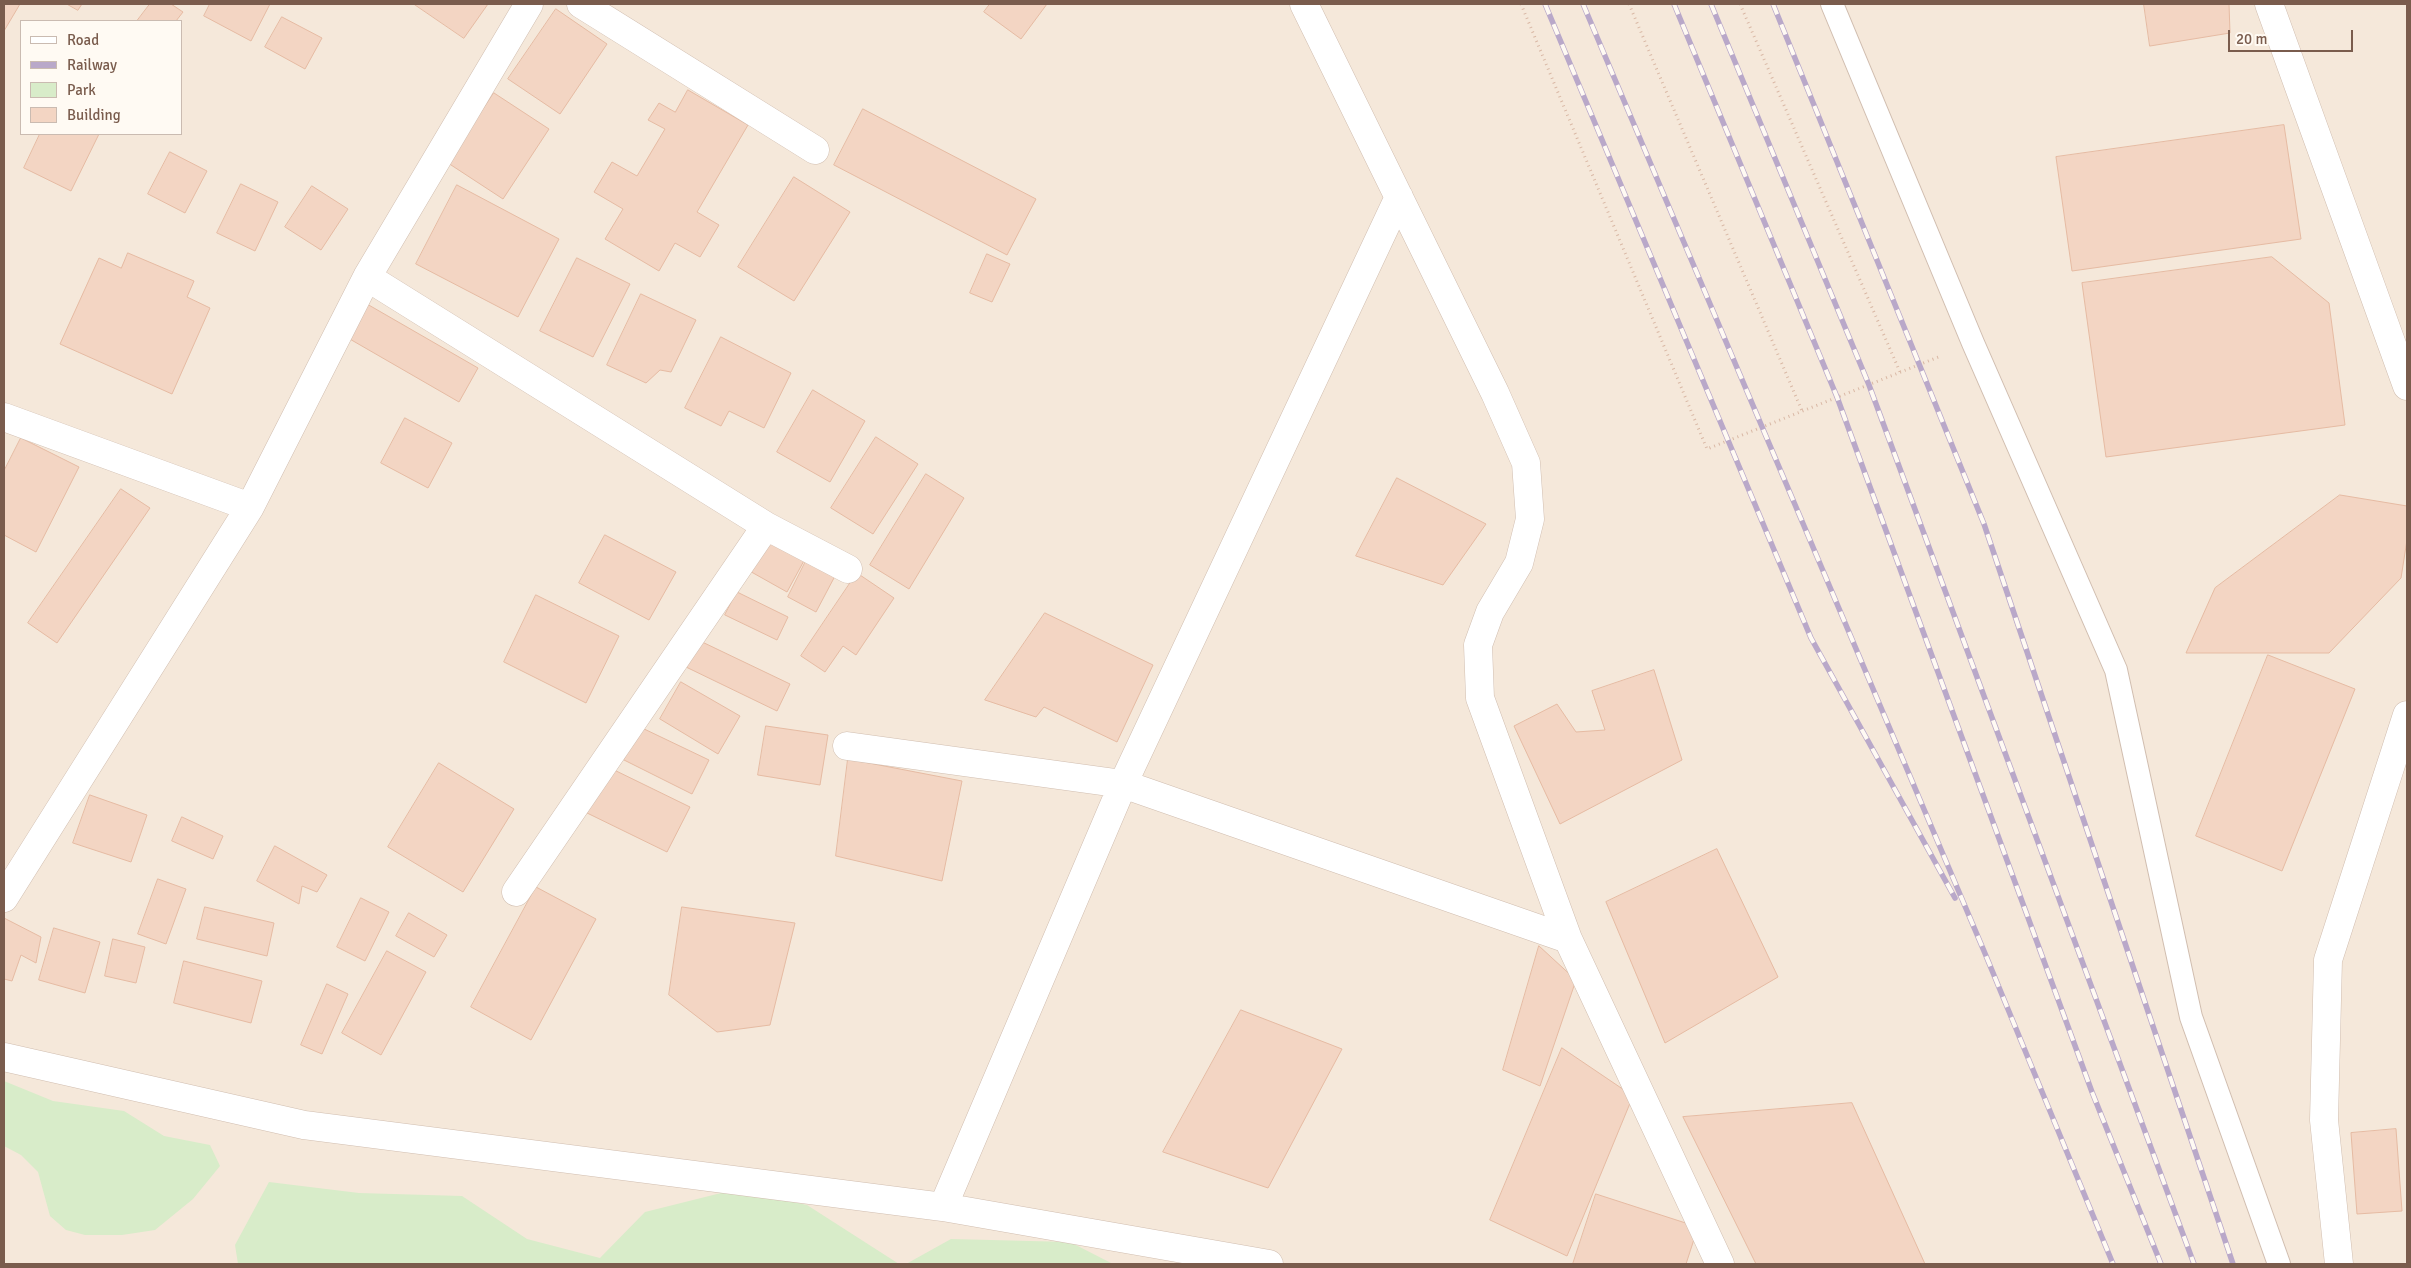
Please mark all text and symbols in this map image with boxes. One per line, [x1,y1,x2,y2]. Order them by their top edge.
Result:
legend [20,20,182,135]
scale bar [2231,20,2356,52]
text: 20 m [2236,30,2267,48]
text: Road [67,31,99,49]
text: Railway [67,56,117,74]
text: Park [67,81,96,99]
text: Building [67,106,121,124]

